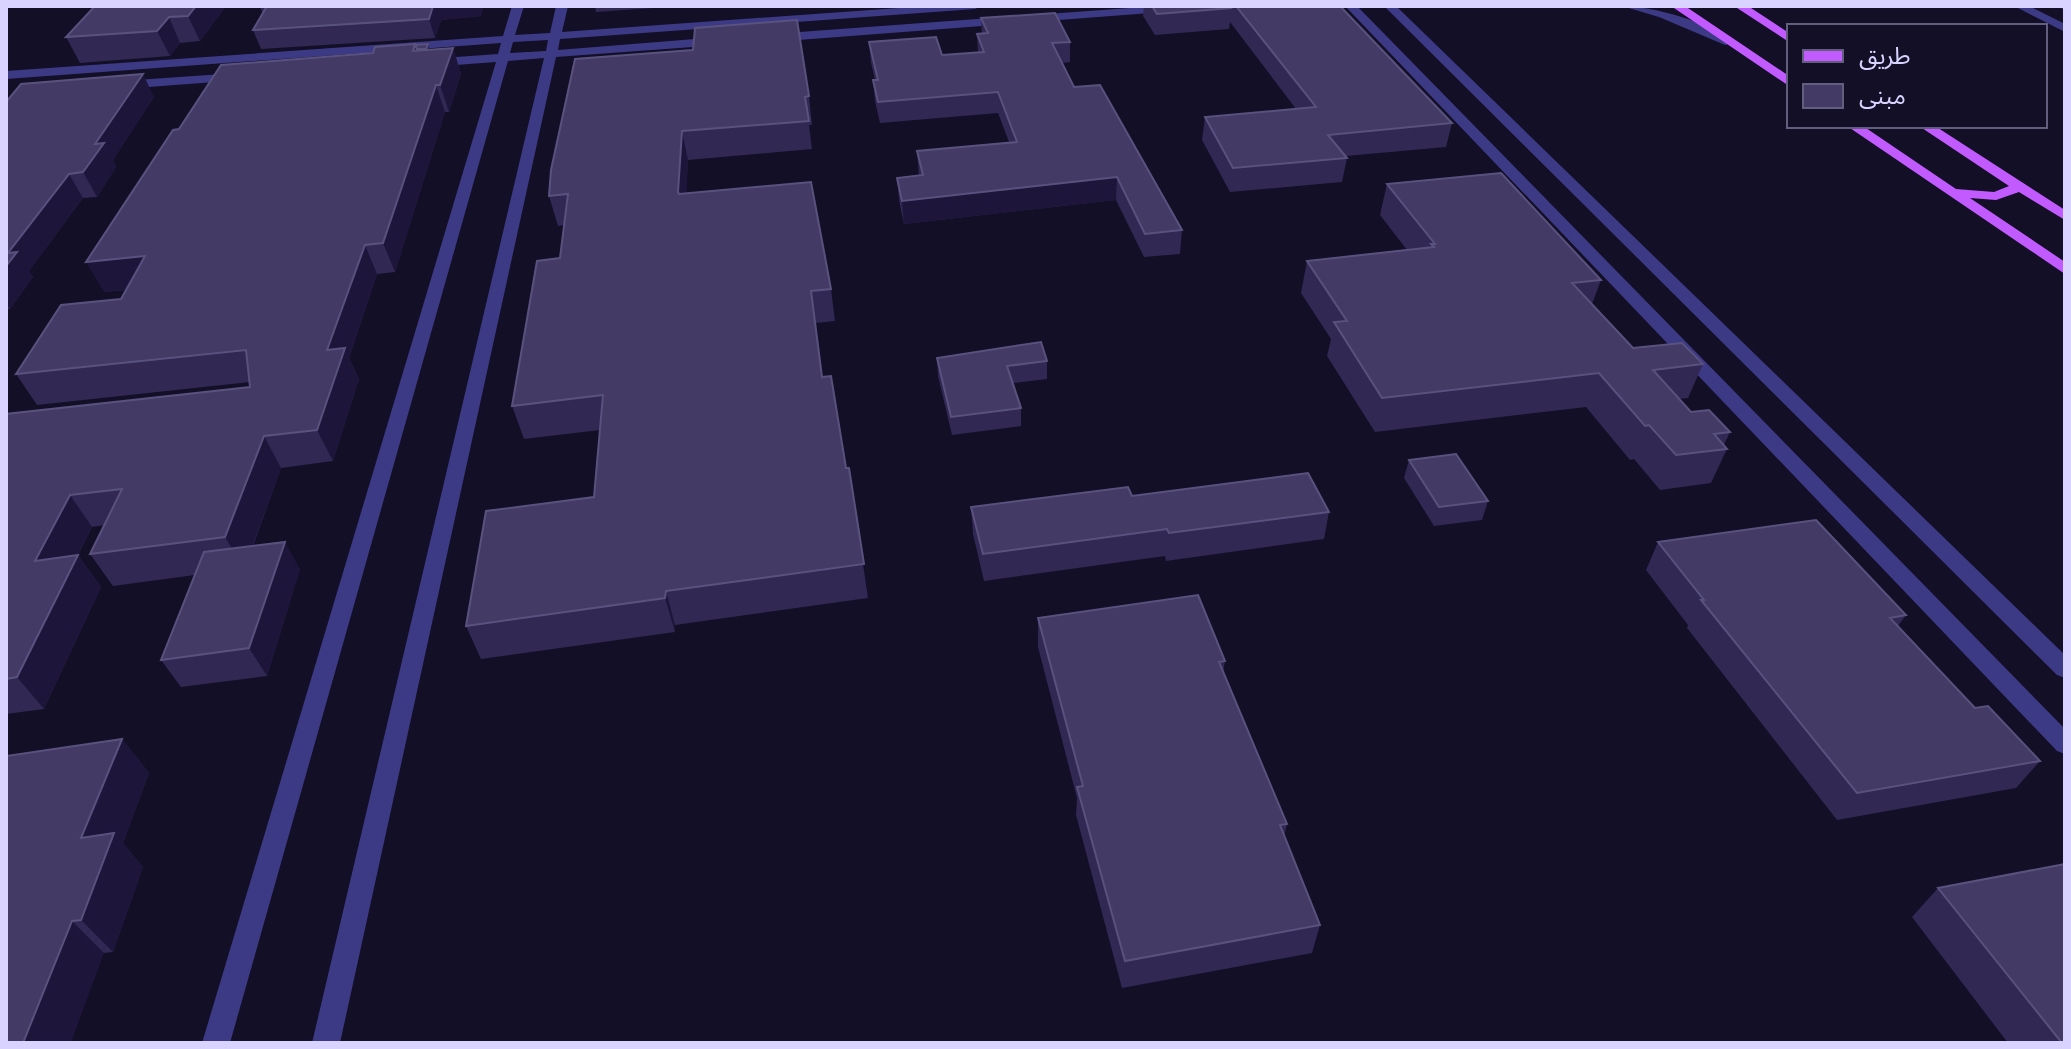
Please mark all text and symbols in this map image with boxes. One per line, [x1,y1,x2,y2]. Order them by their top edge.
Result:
legend [1787,24,2047,128]
text: طريق [1859,40,1911,71]
text: مبنى [1859,80,1906,111]

